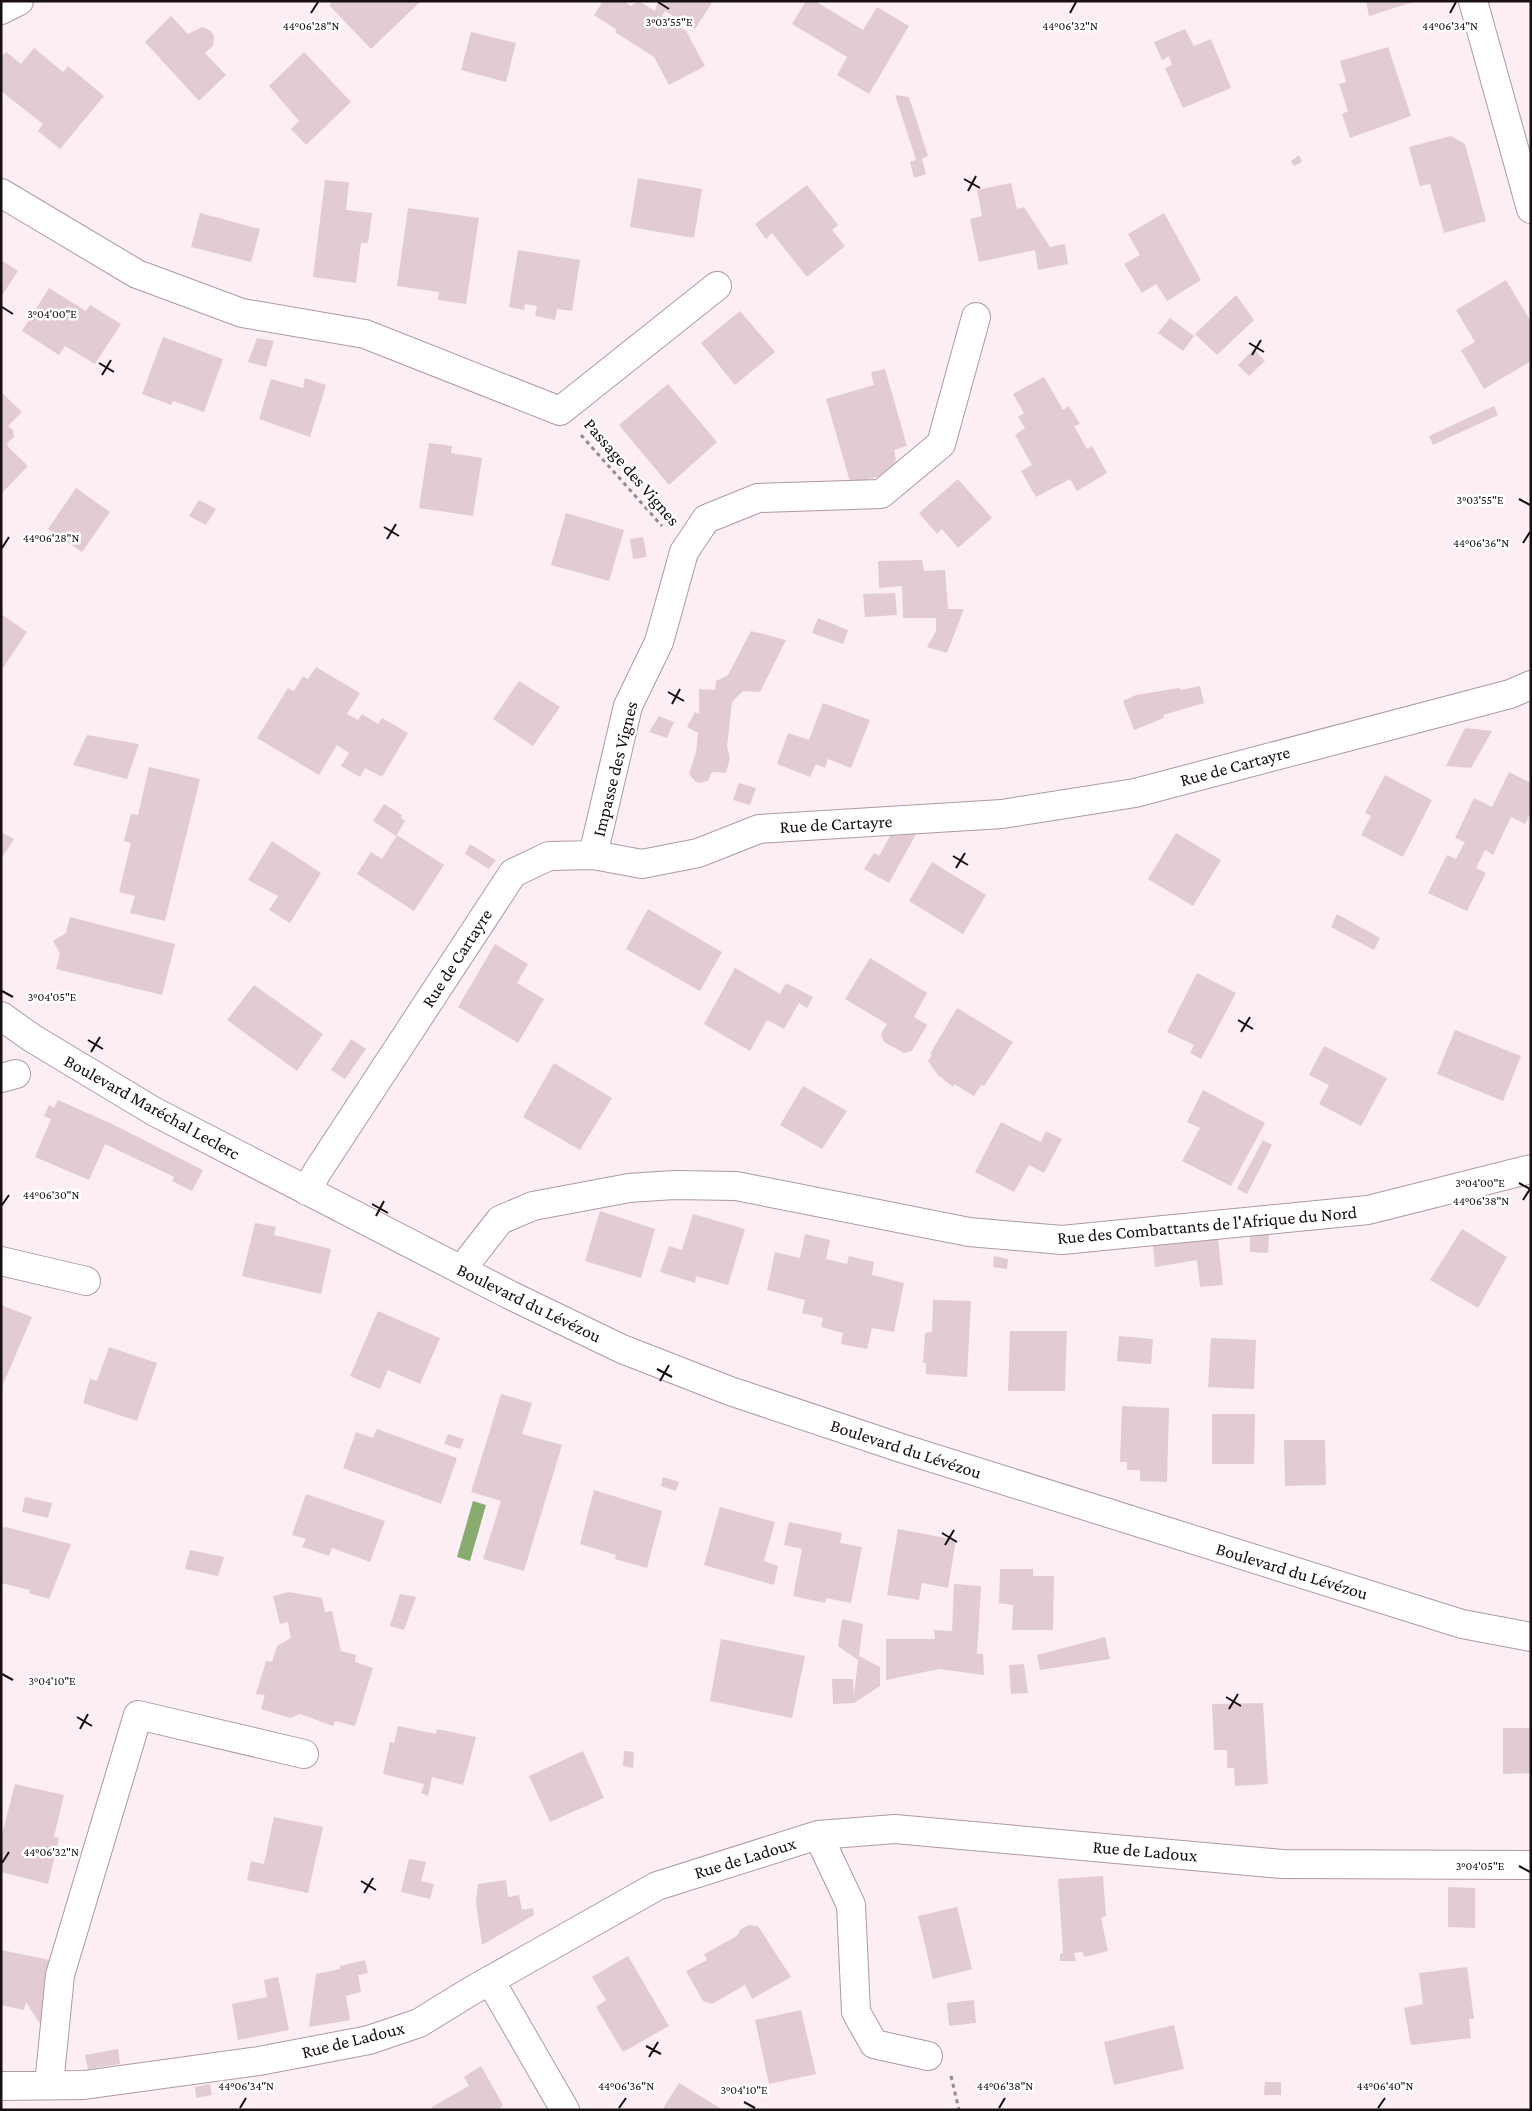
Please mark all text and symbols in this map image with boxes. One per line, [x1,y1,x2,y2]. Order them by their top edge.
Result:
text: 3°03'55"E [646,15,693,29]
text: 44°06'28"N [283,19,339,33]
text: 44°06'32"N [1042,19,1098,33]
text: 44°06'34"N [1422,19,1478,33]
text: 3°04'00"E [27,307,77,321]
street label: Passage des Vignes [580,414,684,530]
text: 3°03'55"E [1457,493,1504,507]
text: 44°06'28"N [23,531,79,545]
text: 44°06'36"N [1453,536,1509,550]
street label: Impasse des Vignes [588,699,642,839]
street label: Rue de Cartayre [1178,742,1292,790]
street label: Rue de Cartayre [779,811,893,837]
street label: Rue de Cartayre [418,905,496,1011]
text: 3°04'05"E [28,990,77,1004]
street label: Boulevard Maréchal Leclerc [61,1050,244,1164]
text: 3°04'00"E [1455,1176,1505,1190]
text: 44°06'30"N [23,1188,79,1202]
text: 44°06'38"N [1453,1194,1509,1208]
street label: Rue des Combattants de l'Afrique du Nord [1056,1202,1358,1248]
street label: Boulevard du Lévézou [454,1259,605,1347]
street label: Boulevard du Lévézou [828,1415,985,1483]
street label: Boulevard du Lévézou [1214,1538,1371,1604]
text: 3°04'10"E [28,1674,76,1688]
street label: Rue de Ladoux [692,1833,799,1883]
street label: Rue de Ladoux [1092,1836,1199,1866]
text: 44°06'32"N [23,1845,79,1859]
text: 3°04'05"E [1456,1859,1505,1873]
street label: Rue de Ladoux [300,2017,407,2062]
text: 44°06'34"N [218,2079,274,2093]
text: 44°06'36"N [598,2079,654,2093]
text: 44°06'38"N [977,2079,1033,2093]
text: 44°06'40"N [1357,2079,1413,2093]
text: 3°04'10"E [720,2083,768,2097]

